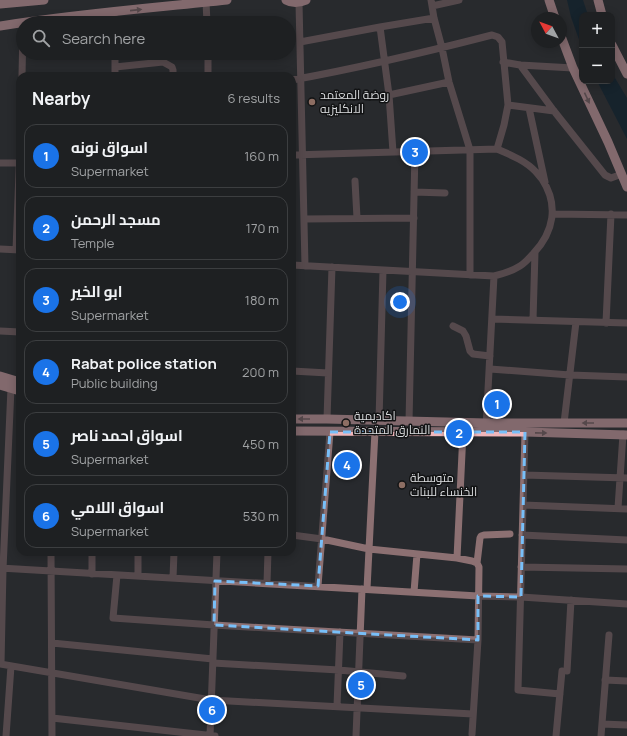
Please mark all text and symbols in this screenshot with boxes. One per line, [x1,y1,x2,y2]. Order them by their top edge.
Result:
one-way arrow [130,6,142,13]
north arrow [531,12,567,48]
map controls [579,12,615,84]
button: + [579,12,615,48]
search box [16,16,296,60]
icon: search [30,27,52,49]
text: Search here [62,28,145,49]
button: − [579,48,615,84]
place label: روضة المعتمد الانكليزيه [320,86,389,117]
text: Nearby [32,87,90,110]
text: 6 results [228,89,280,107]
one-way arrow [584,92,590,104]
marker: روضة المعتمد الانكليزيه [307,97,317,107]
text: اسواق نونه [71,137,148,158]
pin: 3 [402,137,428,167]
text: 1 [43,147,49,165]
text: 160 m [244,147,279,165]
text: Supermarket [71,162,149,180]
text: مسجد الرحمن [71,209,161,230]
text: 2 [42,219,50,237]
text: 170 m [246,219,279,237]
text: Temple [71,234,114,252]
text: ابو الخير [71,281,122,302]
text: 3 [42,291,50,309]
text: 180 m [245,291,279,309]
your location [390,292,410,312]
text: Supermarket [71,306,149,324]
text: Rabat police station [71,353,217,374]
text: 4 [42,363,50,381]
text: 200 m [242,363,279,381]
text: Public building [71,374,158,392]
pin: 1 [484,389,510,419]
place label: اكاديمية النمارق المتحدة [354,407,430,438]
one-way arrow [297,416,310,422]
marker: اكاديمية النمارق المتحدة [341,418,351,428]
pin: 2 [446,418,472,448]
one-way arrow [581,420,594,426]
text: اسواق احمد ناصر [71,425,183,446]
one-way arrow [535,430,548,436]
text: 5 [42,435,50,453]
text: 450 m [242,435,279,453]
text: Supermarket [71,450,149,468]
pin: 4 [334,450,360,480]
place label: متوسطة الخنساء للبنات [410,469,477,500]
marker: متوسطة الخنساء للبنات [397,480,407,490]
text: اسواق اللامي [71,497,164,518]
text: 6 [42,507,50,525]
text: 530 m [243,507,279,525]
text: Supermarket [71,522,149,540]
pin: 5 [348,670,374,700]
pin: 6 [199,695,225,725]

